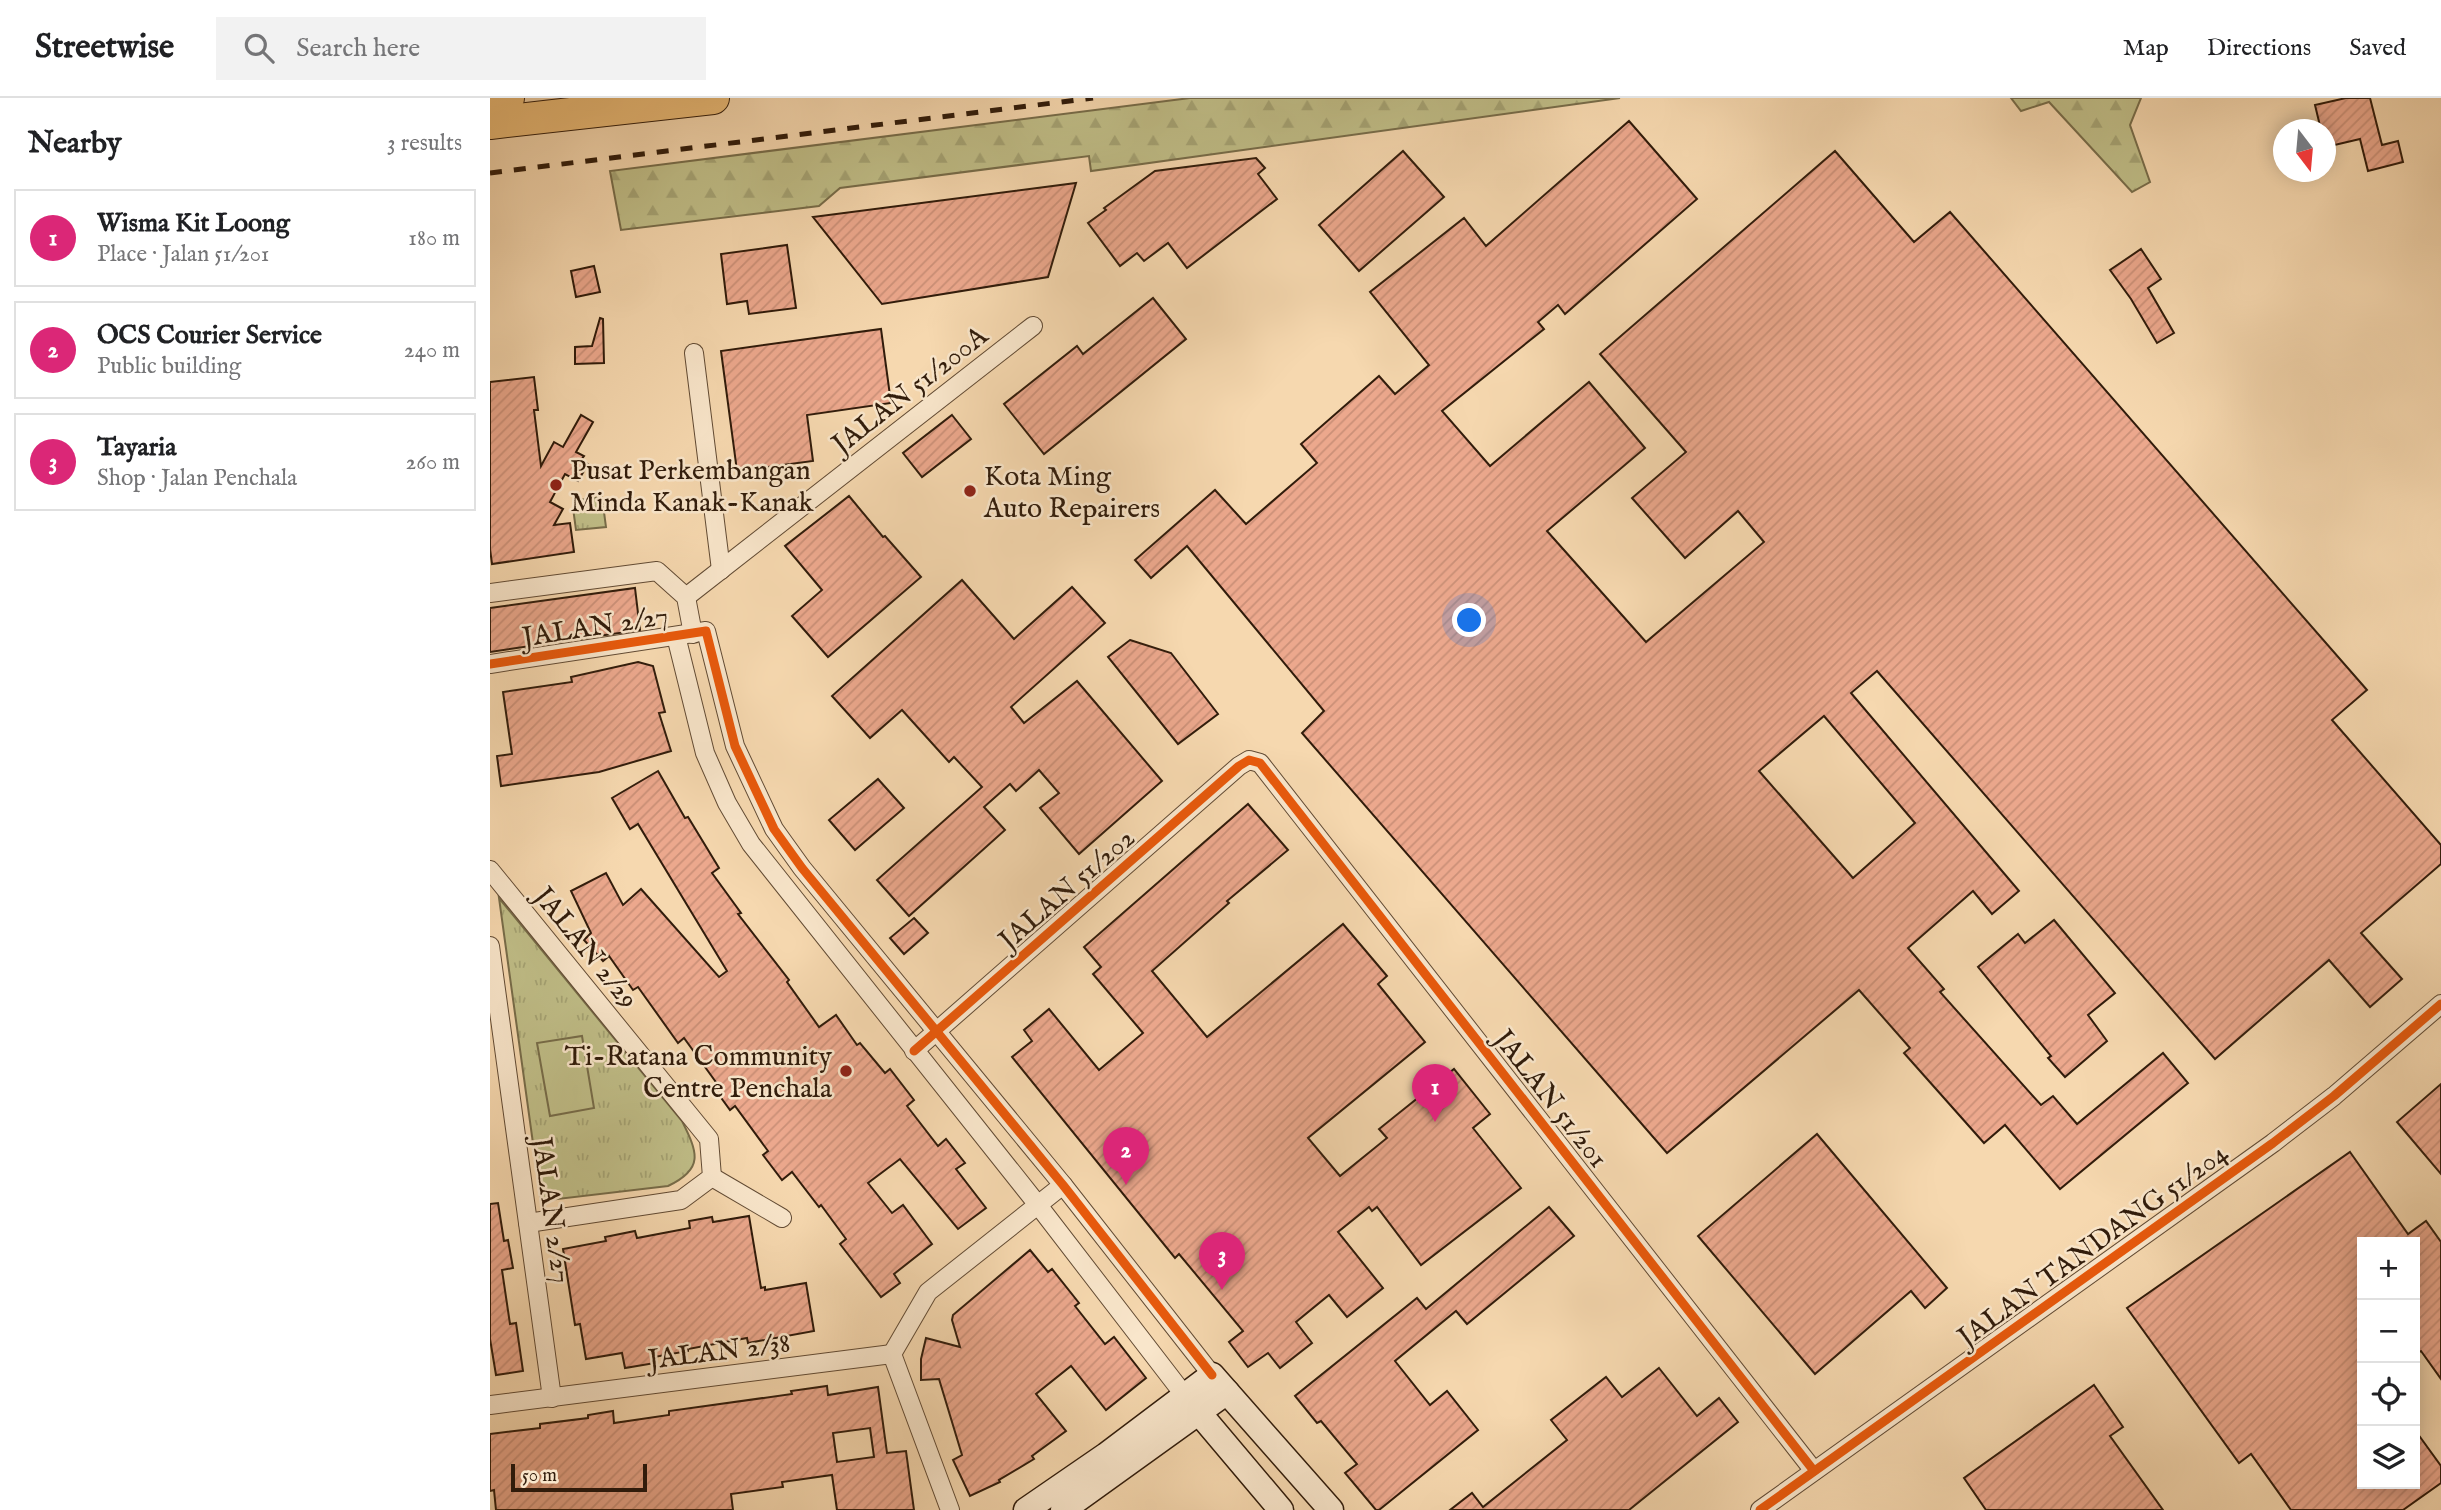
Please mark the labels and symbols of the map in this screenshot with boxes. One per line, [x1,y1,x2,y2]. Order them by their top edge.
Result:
north arrow [2273,119,2336,182]
street label: JALAN 51/200A [823,319,996,465]
place label: Pusat Perkembangan Minda Kanak-Kanak [570,454,815,521]
place label: Kota Ming Auto Repairers [983,460,1160,527]
marker: Pusat Perkembangan Minda Kanak-Kanak [548,477,564,493]
marker: Kota Ming Auto Repairers [962,483,978,499]
street label: JALAN 2/27 [517,599,671,657]
your location [1452,603,1486,637]
street label: JALAN 51/202 [990,821,1143,960]
street label: JALAN 2/29 [523,878,645,1017]
street label: JALAN 51/201 [1483,1021,1615,1176]
place label: Ti-Ratana Community Centre Penchala [565,1040,833,1107]
marker: Ti-Ratana Community Centre Penchala [838,1063,854,1079]
pin: 1 [1412,1064,1458,1122]
pin: 2 [1103,1127,1149,1185]
street label: JALAN 2/27 [523,1132,578,1286]
street label: JALAN TANDANG 51/204 [1949,1136,2236,1358]
pin: 3 [1199,1232,1245,1290]
street label: JALAN 2/38 [643,1326,792,1379]
scale bar [511,1461,648,1493]

